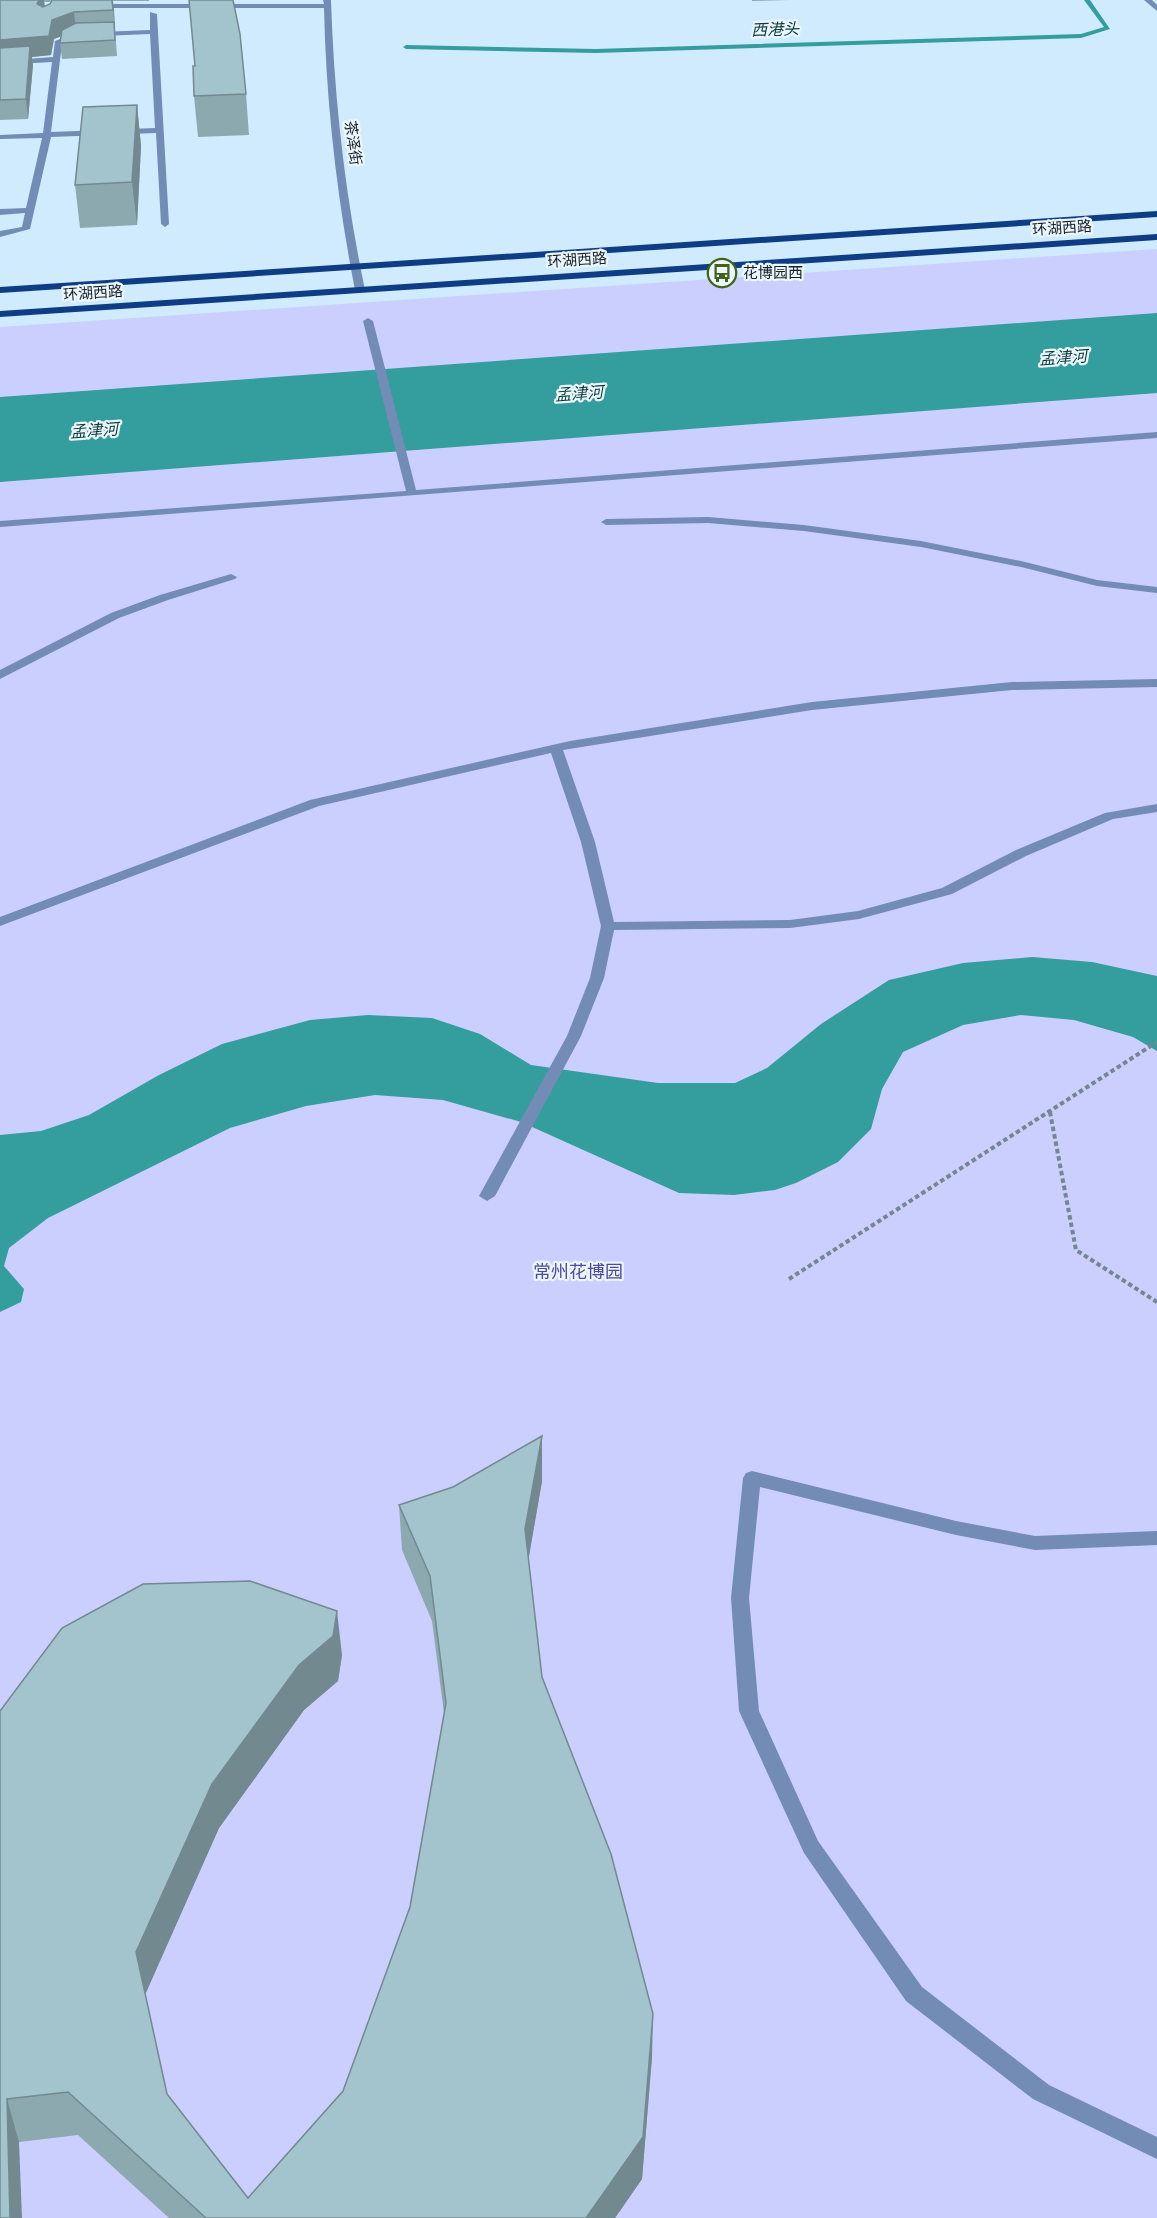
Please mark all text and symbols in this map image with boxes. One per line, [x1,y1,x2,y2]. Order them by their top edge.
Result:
water label: 西港头 [751,20,800,39]
street label: 茶泽街 [342,119,365,166]
street label: 环湖西路 [1031,217,1092,238]
street label: 环湖西路 [546,249,607,270]
bus stop icon: 花博园西 [706,257,738,289]
place label: 花博园西 [743,264,803,281]
street label: 环湖西路 [62,282,123,303]
water label: 孟津河 [1038,347,1091,368]
water label: 孟津河 [554,383,607,404]
water label: 孟津河 [69,420,122,441]
park label: 常州花博园 [533,1262,623,1282]

